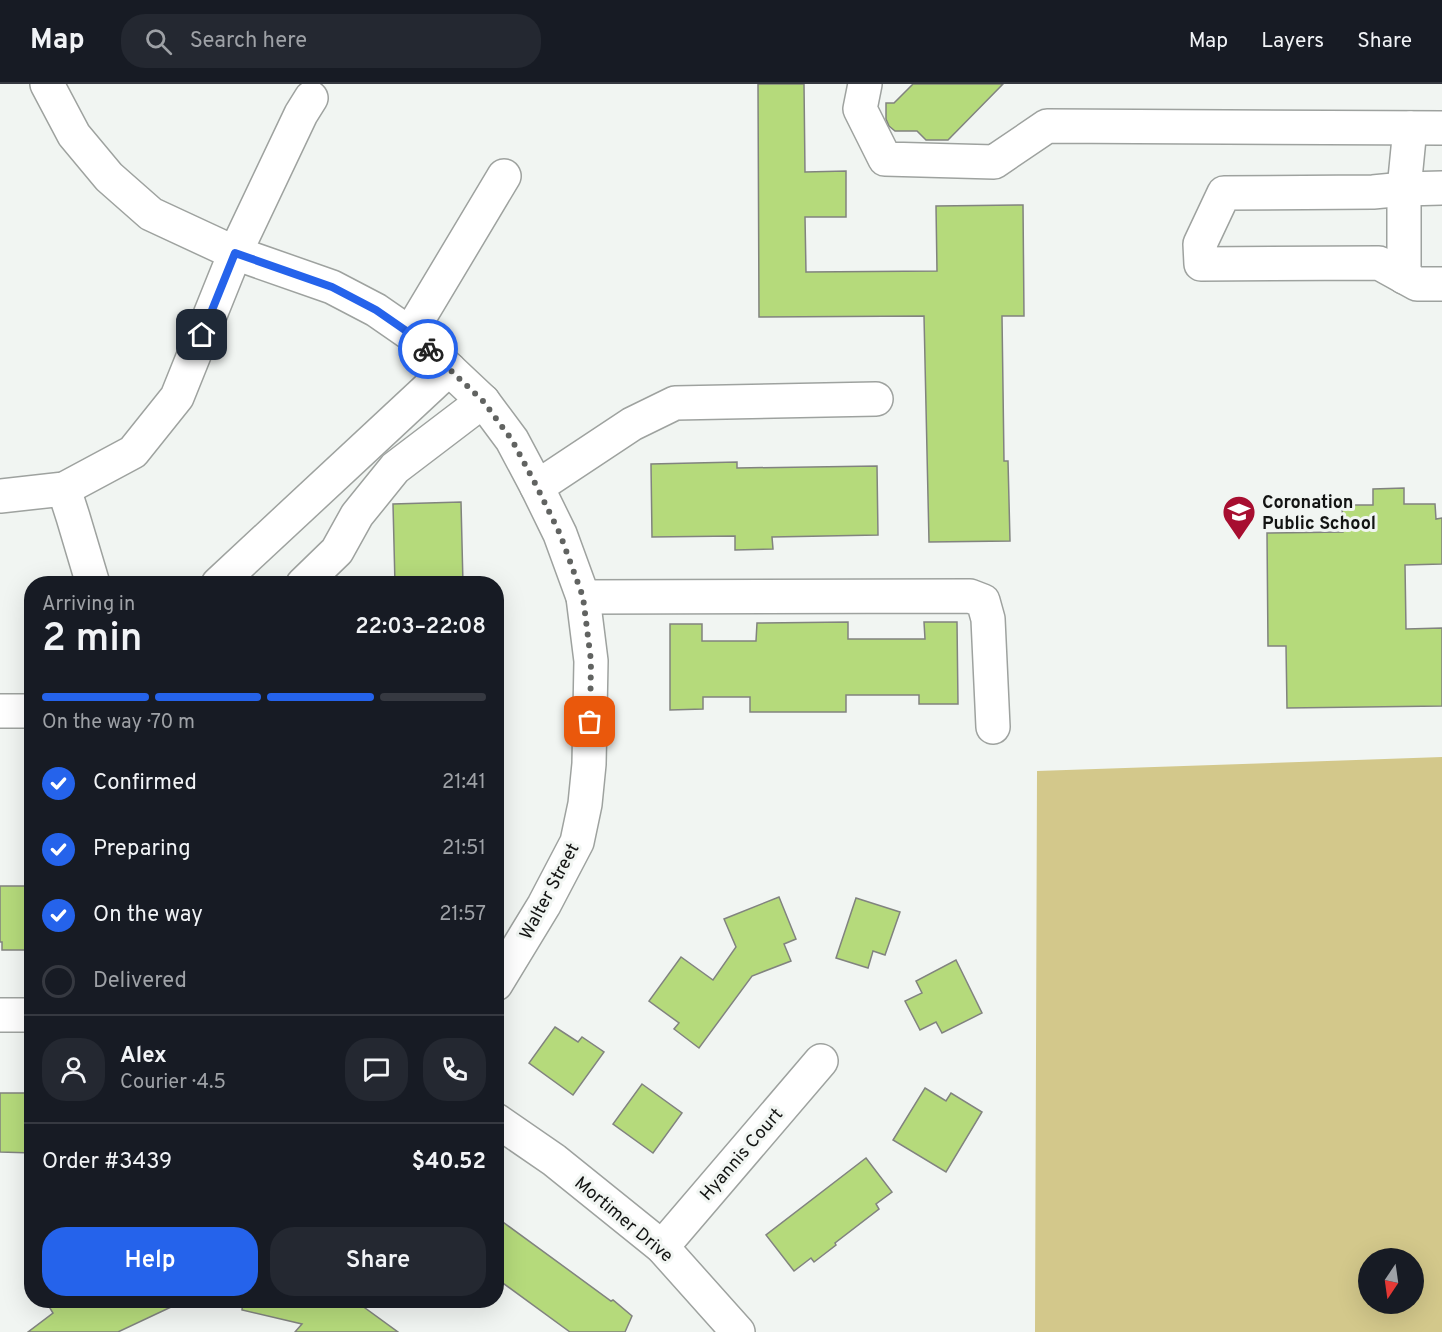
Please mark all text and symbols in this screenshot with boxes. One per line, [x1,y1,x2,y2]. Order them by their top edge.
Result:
search box [121,14,541,68]
text: Map [30,23,85,59]
icon: search [142,25,175,58]
text: Search here [190,28,307,55]
text: Map [1189,28,1228,55]
text: Layers [1261,28,1324,55]
text: Share [1357,28,1412,55]
pin [176,309,227,360]
icon: home [185,318,218,351]
courier [398,319,458,379]
icon: bike [412,333,445,366]
place label: Coronation Public School [1262,492,1376,536]
school or university icon: Coronation Public School [1221,494,1257,541]
text: Arriving in [42,592,135,618]
text: 22:03–22:08 [355,614,486,641]
text: 2 min [42,616,143,665]
pin [564,696,615,747]
icon: bag [573,705,606,738]
text: On the way · 70 m [42,710,195,736]
icon: check [42,767,75,800]
text: Confirmed [93,770,197,797]
text: 21:41 [442,770,486,796]
icon: check [42,833,75,866]
text: Preparing [93,836,191,863]
text: 21:51 [442,836,486,862]
street label: Walter Street [515,839,585,944]
icon: check [42,899,75,932]
text: On the way [93,902,203,929]
text: 21:57 [439,902,486,928]
text: Delivered [93,968,187,995]
button: person [42,1038,105,1101]
button: chat [345,1038,408,1101]
button: phone [423,1038,486,1101]
text: Alex [120,1043,167,1070]
text: Courier · 4.5 [120,1070,226,1096]
street label: Hyannis Court [696,1104,789,1206]
text: Order #3439 [42,1149,172,1176]
text: $40.52 [412,1149,486,1176]
street label: Mortimer Drive [569,1172,677,1268]
button: Help [42,1227,258,1296]
button: Share [270,1227,486,1296]
north arrow [1358,1248,1424,1314]
map controls [1358,1248,1424,1314]

